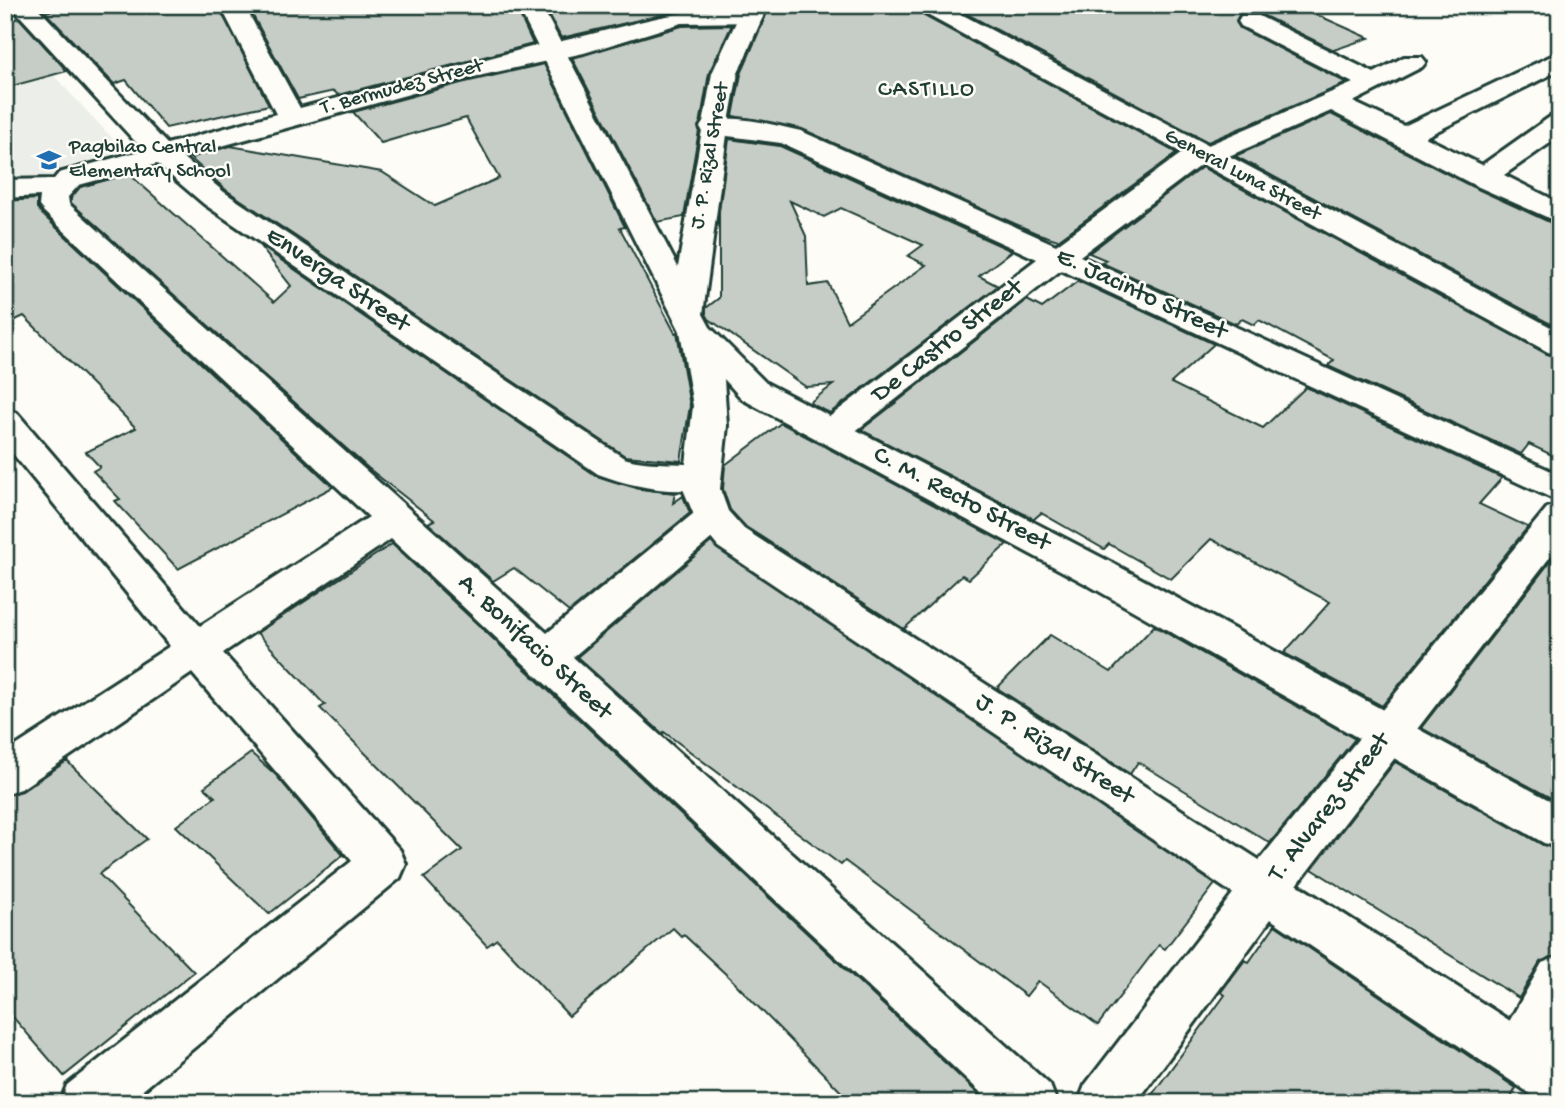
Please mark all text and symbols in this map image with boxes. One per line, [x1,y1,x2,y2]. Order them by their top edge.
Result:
street label: T. Bermudez Street [317,54,488,122]
district label: CASTILLO [878,77,976,104]
street label: J. P. Rizal Street [686,79,737,231]
street label: General Luna Street [1159,124,1327,229]
place label: Pagbilao Central Elementary School [68,136,231,185]
school or university icon: Pagbilao Central Elementary School [35,146,63,174]
street label: Enverga Street [259,221,417,342]
street label: E. Jacinto Street [1051,242,1234,349]
street label: De Castro Street [865,272,1032,412]
street label: C. M. Recto Street [867,440,1057,561]
street label: A. Bonifacio Street [450,568,620,729]
street label: J. P. Rizal Street [969,687,1141,814]
street label: T. Alvarez Street [1261,725,1399,890]

